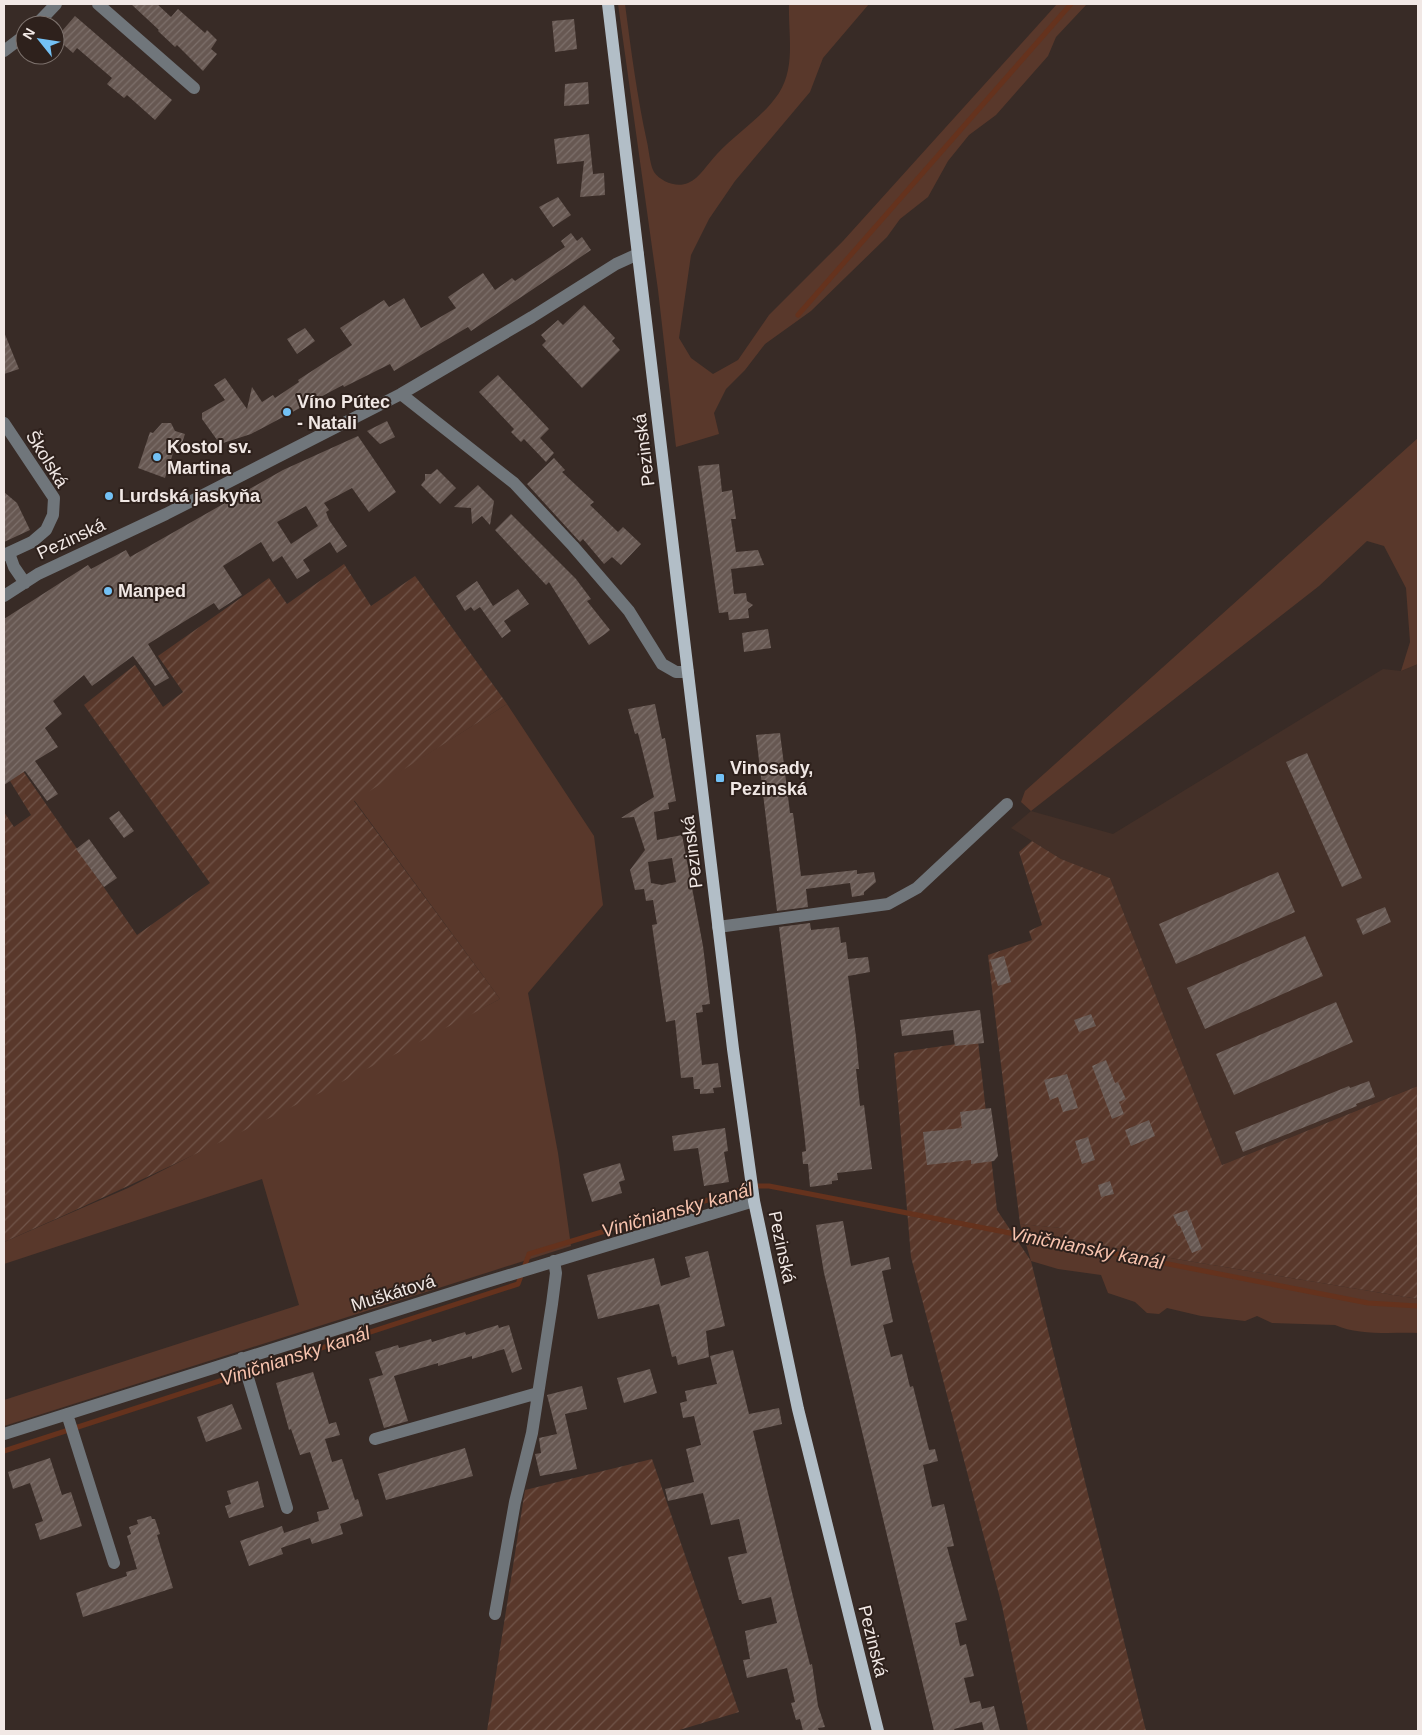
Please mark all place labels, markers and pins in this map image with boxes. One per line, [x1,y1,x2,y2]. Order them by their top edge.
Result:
place label: Víno Pútec - Natali [297,392,390,433]
marker: Víno Pútec - Natali [281,406,293,418]
place label: Kostol sv. Martina [167,437,252,478]
marker: Kostol sv. Martina [151,451,163,463]
place label: Lurdská jaskyňa [119,486,261,506]
marker: Lurdská jaskyňa [103,490,115,502]
place label: Manped [118,581,186,601]
marker: Manped [102,585,114,597]
place label: Vinosady, Pezinská [730,758,813,799]
marker: Vinosady, Pezinská [714,772,726,784]

